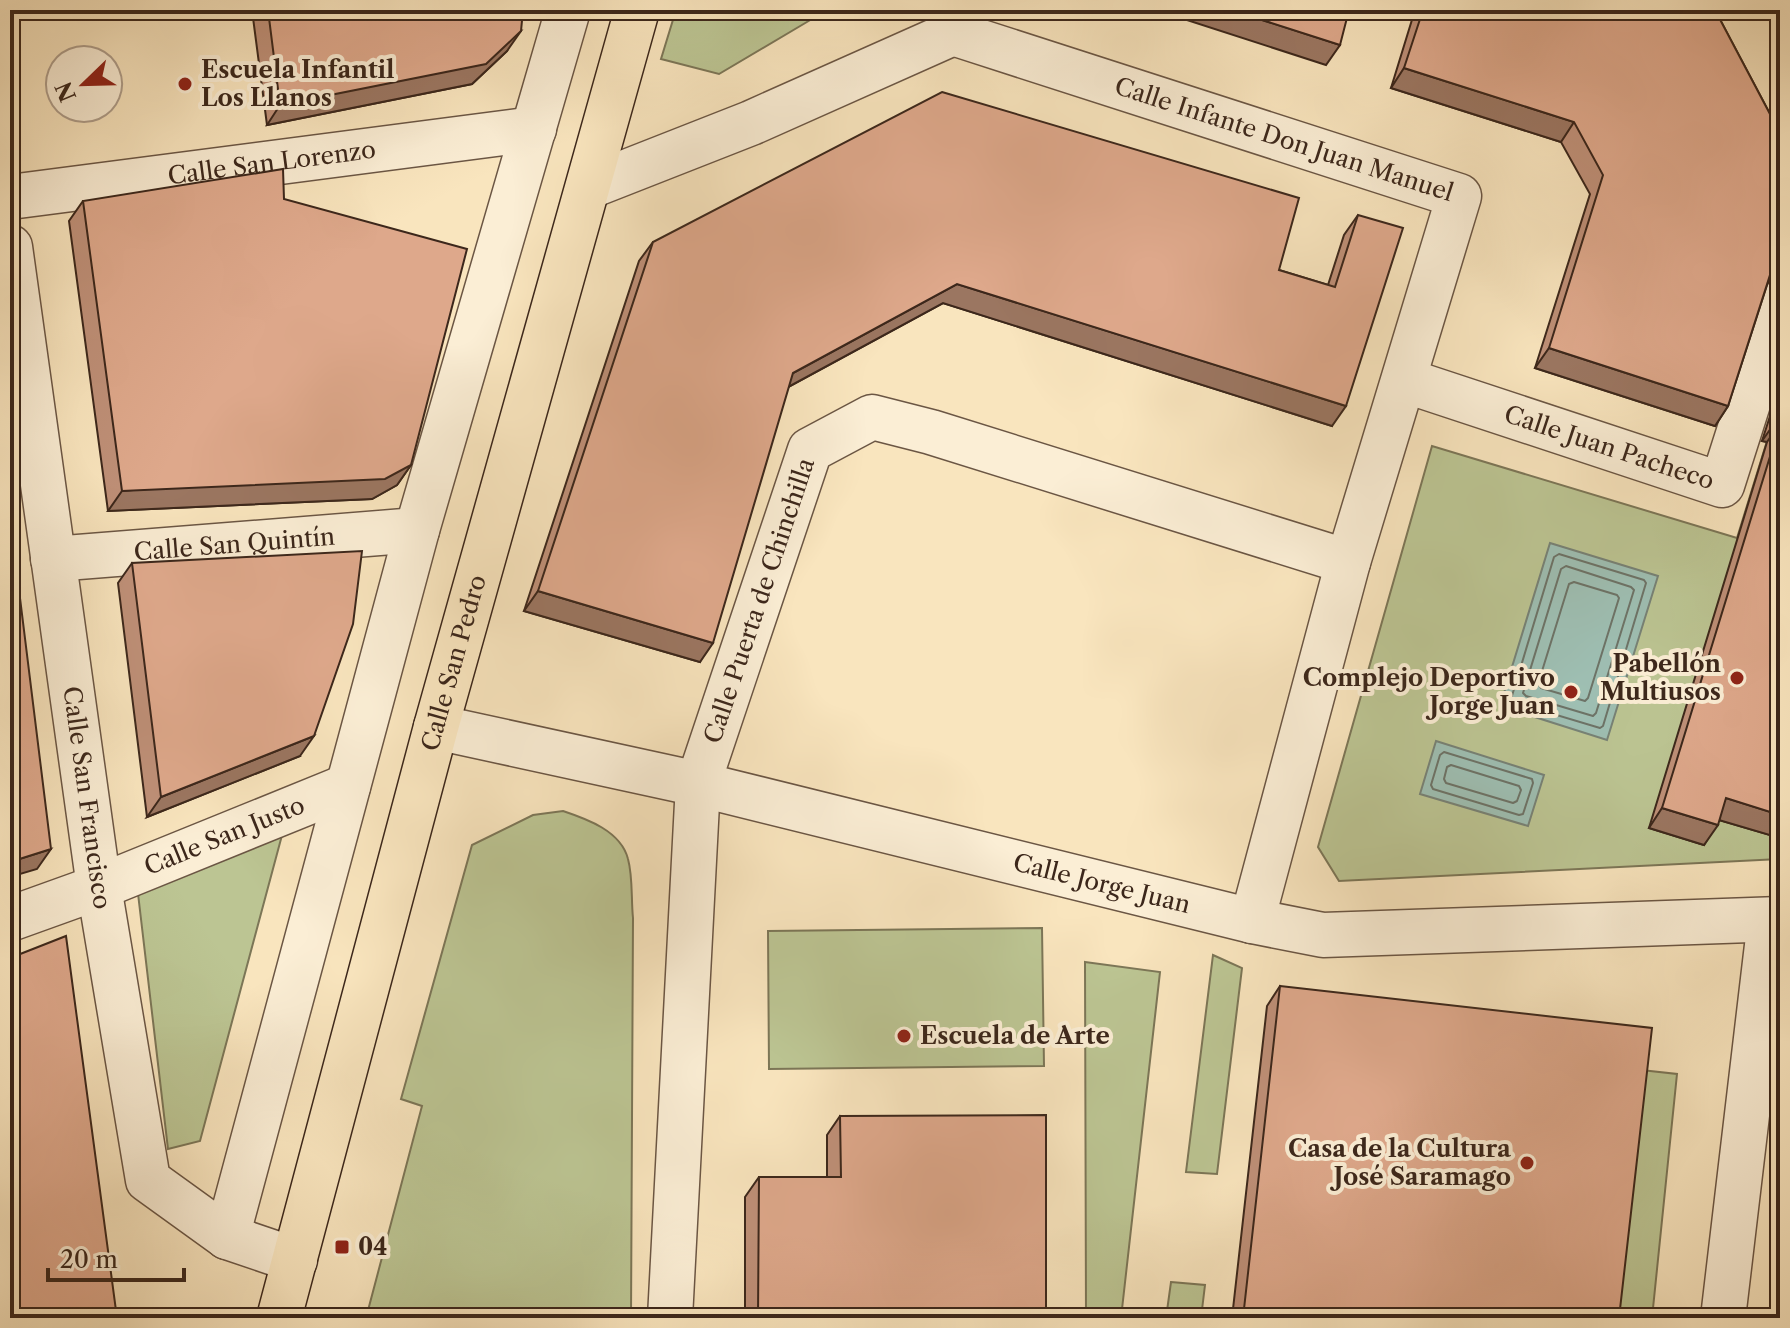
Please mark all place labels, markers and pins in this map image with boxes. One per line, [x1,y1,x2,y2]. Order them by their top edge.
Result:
place label: Escuela Infantil Los Llanos [201,55,395,112]
marker: Escuela Infantil Los Llanos [176,75,194,93]
place label: Pabellón Multiusos [1600,649,1722,706]
place label: Complejo Deportivo Jorge Juan [1303,663,1556,720]
marker: Pabellón Multiusos [1728,669,1746,687]
marker: Complejo Deportivo Jorge Juan [1562,683,1580,701]
place label: Escuela de Arte [920,1021,1110,1050]
marker: Escuela de Arte [895,1027,913,1045]
place label: Casa de la Cultura José Saramago [1288,1134,1512,1191]
marker: Casa de la Cultura José Saramago [1518,1154,1536,1172]
place label: 04 [358,1232,388,1261]
marker: 04 [333,1238,351,1256]

